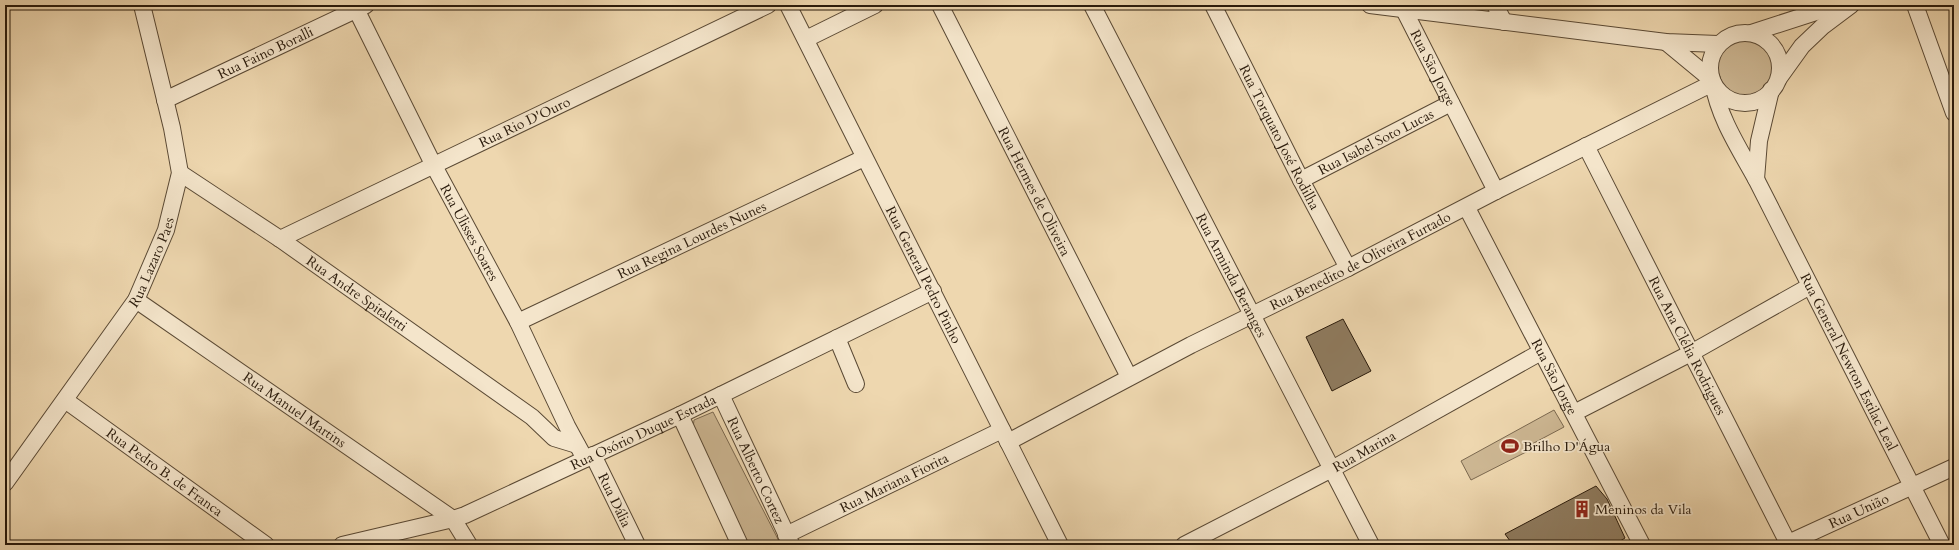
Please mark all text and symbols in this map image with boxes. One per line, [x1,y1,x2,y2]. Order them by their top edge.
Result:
street label: Rua Faino Boralli [214,22,316,83]
street label: Rua São Jorge [1406,26,1461,109]
street label: Rua Torquato José Rodilha [1235,61,1325,213]
street label: Rua Rio D'Ouro [476,92,574,152]
street label: Rua Isabel Soto Lucas [1315,104,1437,179]
street label: Rua Hermes de Oliveira [994,123,1075,259]
street label: Rua Ulisses Soares [436,181,504,284]
street label: Rua Regina Lourdes Nunes [614,196,769,283]
street label: Rua General Pedro Pinho [881,203,967,347]
street label: Rua Benedito de Oliveira Furtado [1266,207,1454,314]
street label: Rua Arminda Beranges [1192,210,1272,341]
street label: Rua Lazaro Paes [124,215,178,311]
street label: Rua Andre Spitaletti [303,251,411,336]
street label: Rua General Newton Estilac Leal [1796,270,1902,454]
street label: Rua Ana Clélia Rodrigues [1644,273,1731,419]
street label: Rua São Jorge [1527,335,1582,418]
street label: Rua Manuel Martins [240,367,350,452]
street label: Rua Osório Duque Estrada [567,389,719,474]
street label: Rua Alberto Cortez [723,414,790,527]
street label: Rua Pedro B. de Franca [103,423,227,521]
street label: Rua Marina [1329,426,1399,476]
sports icon: Brilho D'Água [1500,436,1520,456]
place label: Brilho D'Água [1523,437,1610,456]
street label: Rua Mariana Fiorita [837,448,951,517]
street label: Rua Dália [594,470,636,530]
street label: Rua União [1825,489,1892,533]
building icon: Meninos da Vila [1572,499,1592,519]
place label: Meninos da Vila [1595,500,1692,519]

